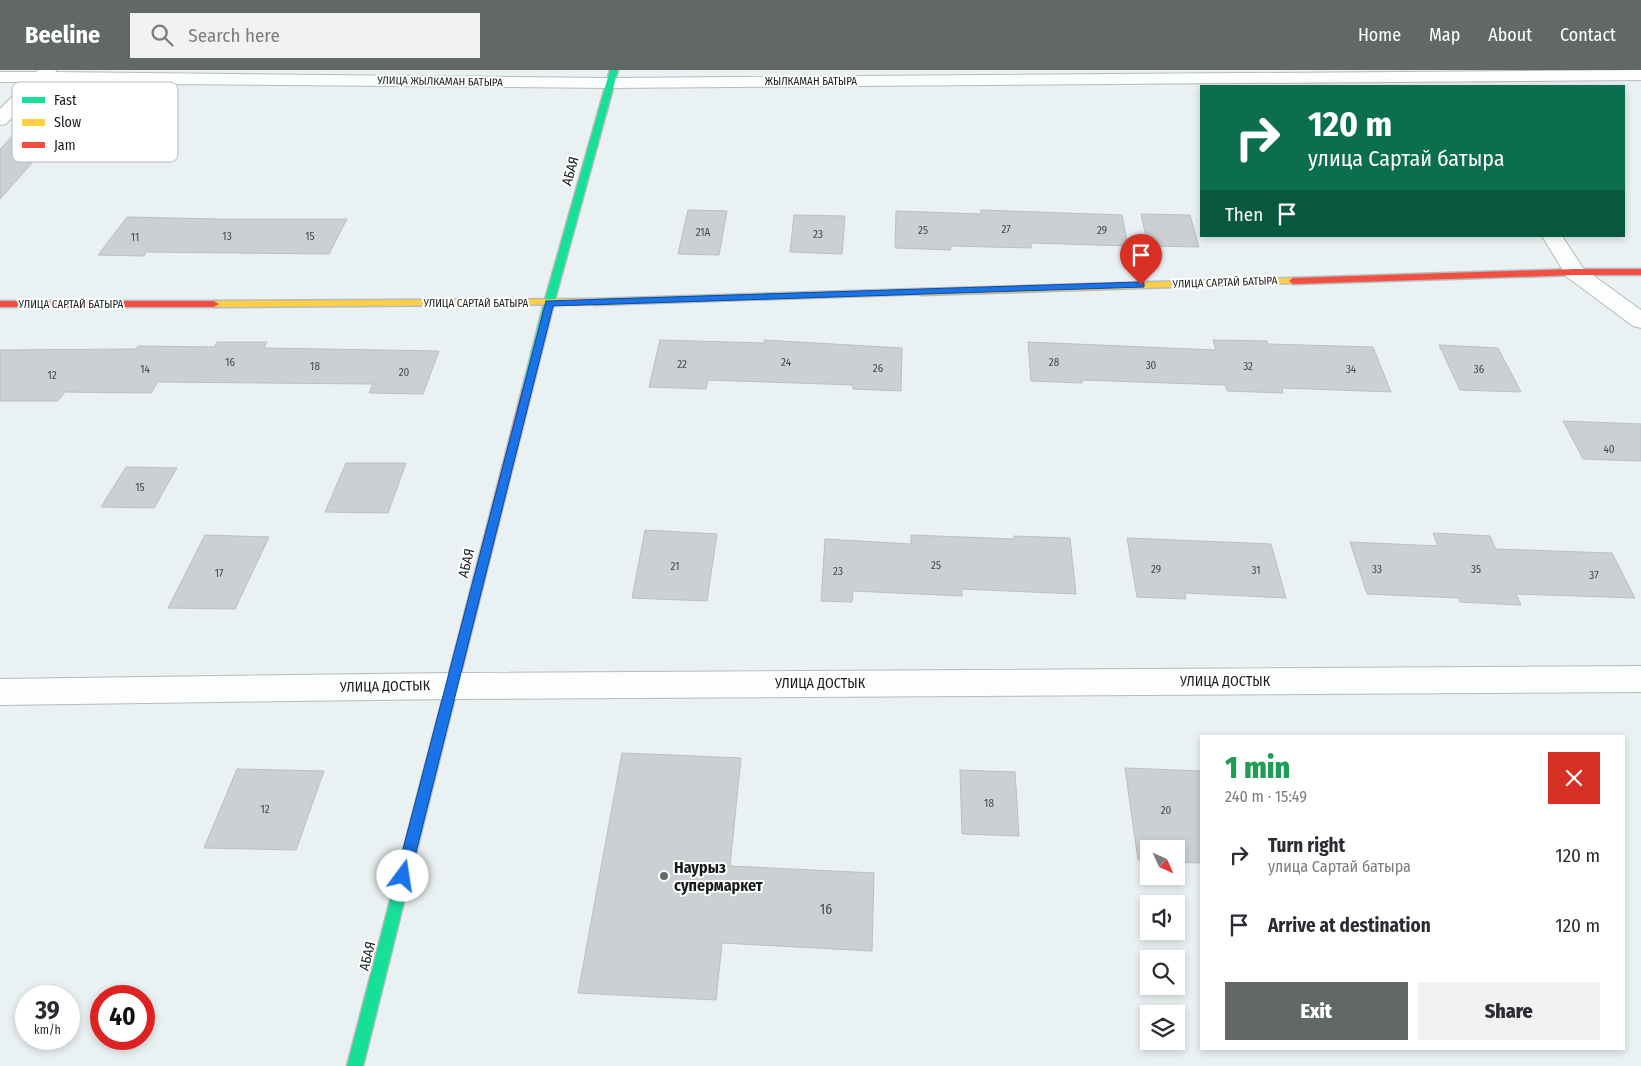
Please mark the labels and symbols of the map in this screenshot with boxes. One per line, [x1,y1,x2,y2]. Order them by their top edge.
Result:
street label: УЛИЦА ЖЫЛКАМАН БАТЫРА [376,74,503,89]
street label: ЖЫЛКАМАН БАТЫРА [765,75,857,88]
legend [12,82,178,162]
text: Fast [54,92,77,109]
text: Slow [54,114,81,131]
text: Jam [54,137,75,154]
street label: АБАЯ [558,155,583,188]
house number: 27 [1001,223,1011,236]
house number: 25 [918,224,928,237]
house number: 29 [1097,224,1107,237]
house number: 21А [696,226,711,239]
house number: 23 [813,228,823,241]
house number: 13 [222,230,232,243]
house number: 15 [305,230,315,243]
house number: 11 [131,231,139,244]
pin [1120,234,1162,285]
street label: УЛИЦА САРТАЙ БАТЫРА [1171,274,1278,291]
street label: УЛИЦА САРТАЙ БАТЫРА [423,297,529,310]
street label: УЛИЦА САРТАЙ БАТЫРА [18,298,124,311]
house number: 16 [225,356,235,369]
house number: 24 [781,356,792,369]
house number: 28 [1049,356,1060,369]
house number: 22 [677,358,687,371]
house number: 30 [1146,359,1157,372]
house number: 18 [310,360,320,373]
house number: 32 [1243,360,1253,373]
house number: 26 [873,362,884,375]
house number: 14 [140,363,150,376]
house number: 34 [1346,363,1357,376]
house number: 36 [1474,363,1485,376]
house number: 20 [399,366,410,379]
house number: 12 [47,369,57,382]
house number: 40 [1603,443,1615,456]
house number: 15 [135,481,145,494]
street label: АБАЯ [455,547,478,580]
house number: 25 [931,559,941,572]
house number: 21 [671,560,679,573]
house number: 29 [1151,563,1161,576]
house number: 33 [1372,563,1382,576]
house number: 35 [1471,563,1481,576]
house number: 31 [1252,564,1261,577]
house number: 23 [833,565,843,578]
house number: 17 [215,567,224,580]
house number: 37 [1589,569,1599,582]
street label: УЛИЦА ДОСТЫК [1179,673,1271,690]
street label: УЛИЦА ДОСТЫК [774,675,866,692]
street label: УЛИЦА ДОСТЫК [339,677,431,696]
house number: 18 [984,797,994,810]
house number: 12 [260,803,270,816]
house number: 20 [1161,804,1172,817]
north arrow [1140,840,1185,885]
position arrow [376,849,428,901]
place label: Наурыз супермаркет [674,858,763,895]
marker: Наурыз супермаркет [658,870,670,882]
house number: 16 [820,901,832,918]
street label: АБАЯ [356,940,379,973]
speed limit sign: 40 [90,985,155,1050]

